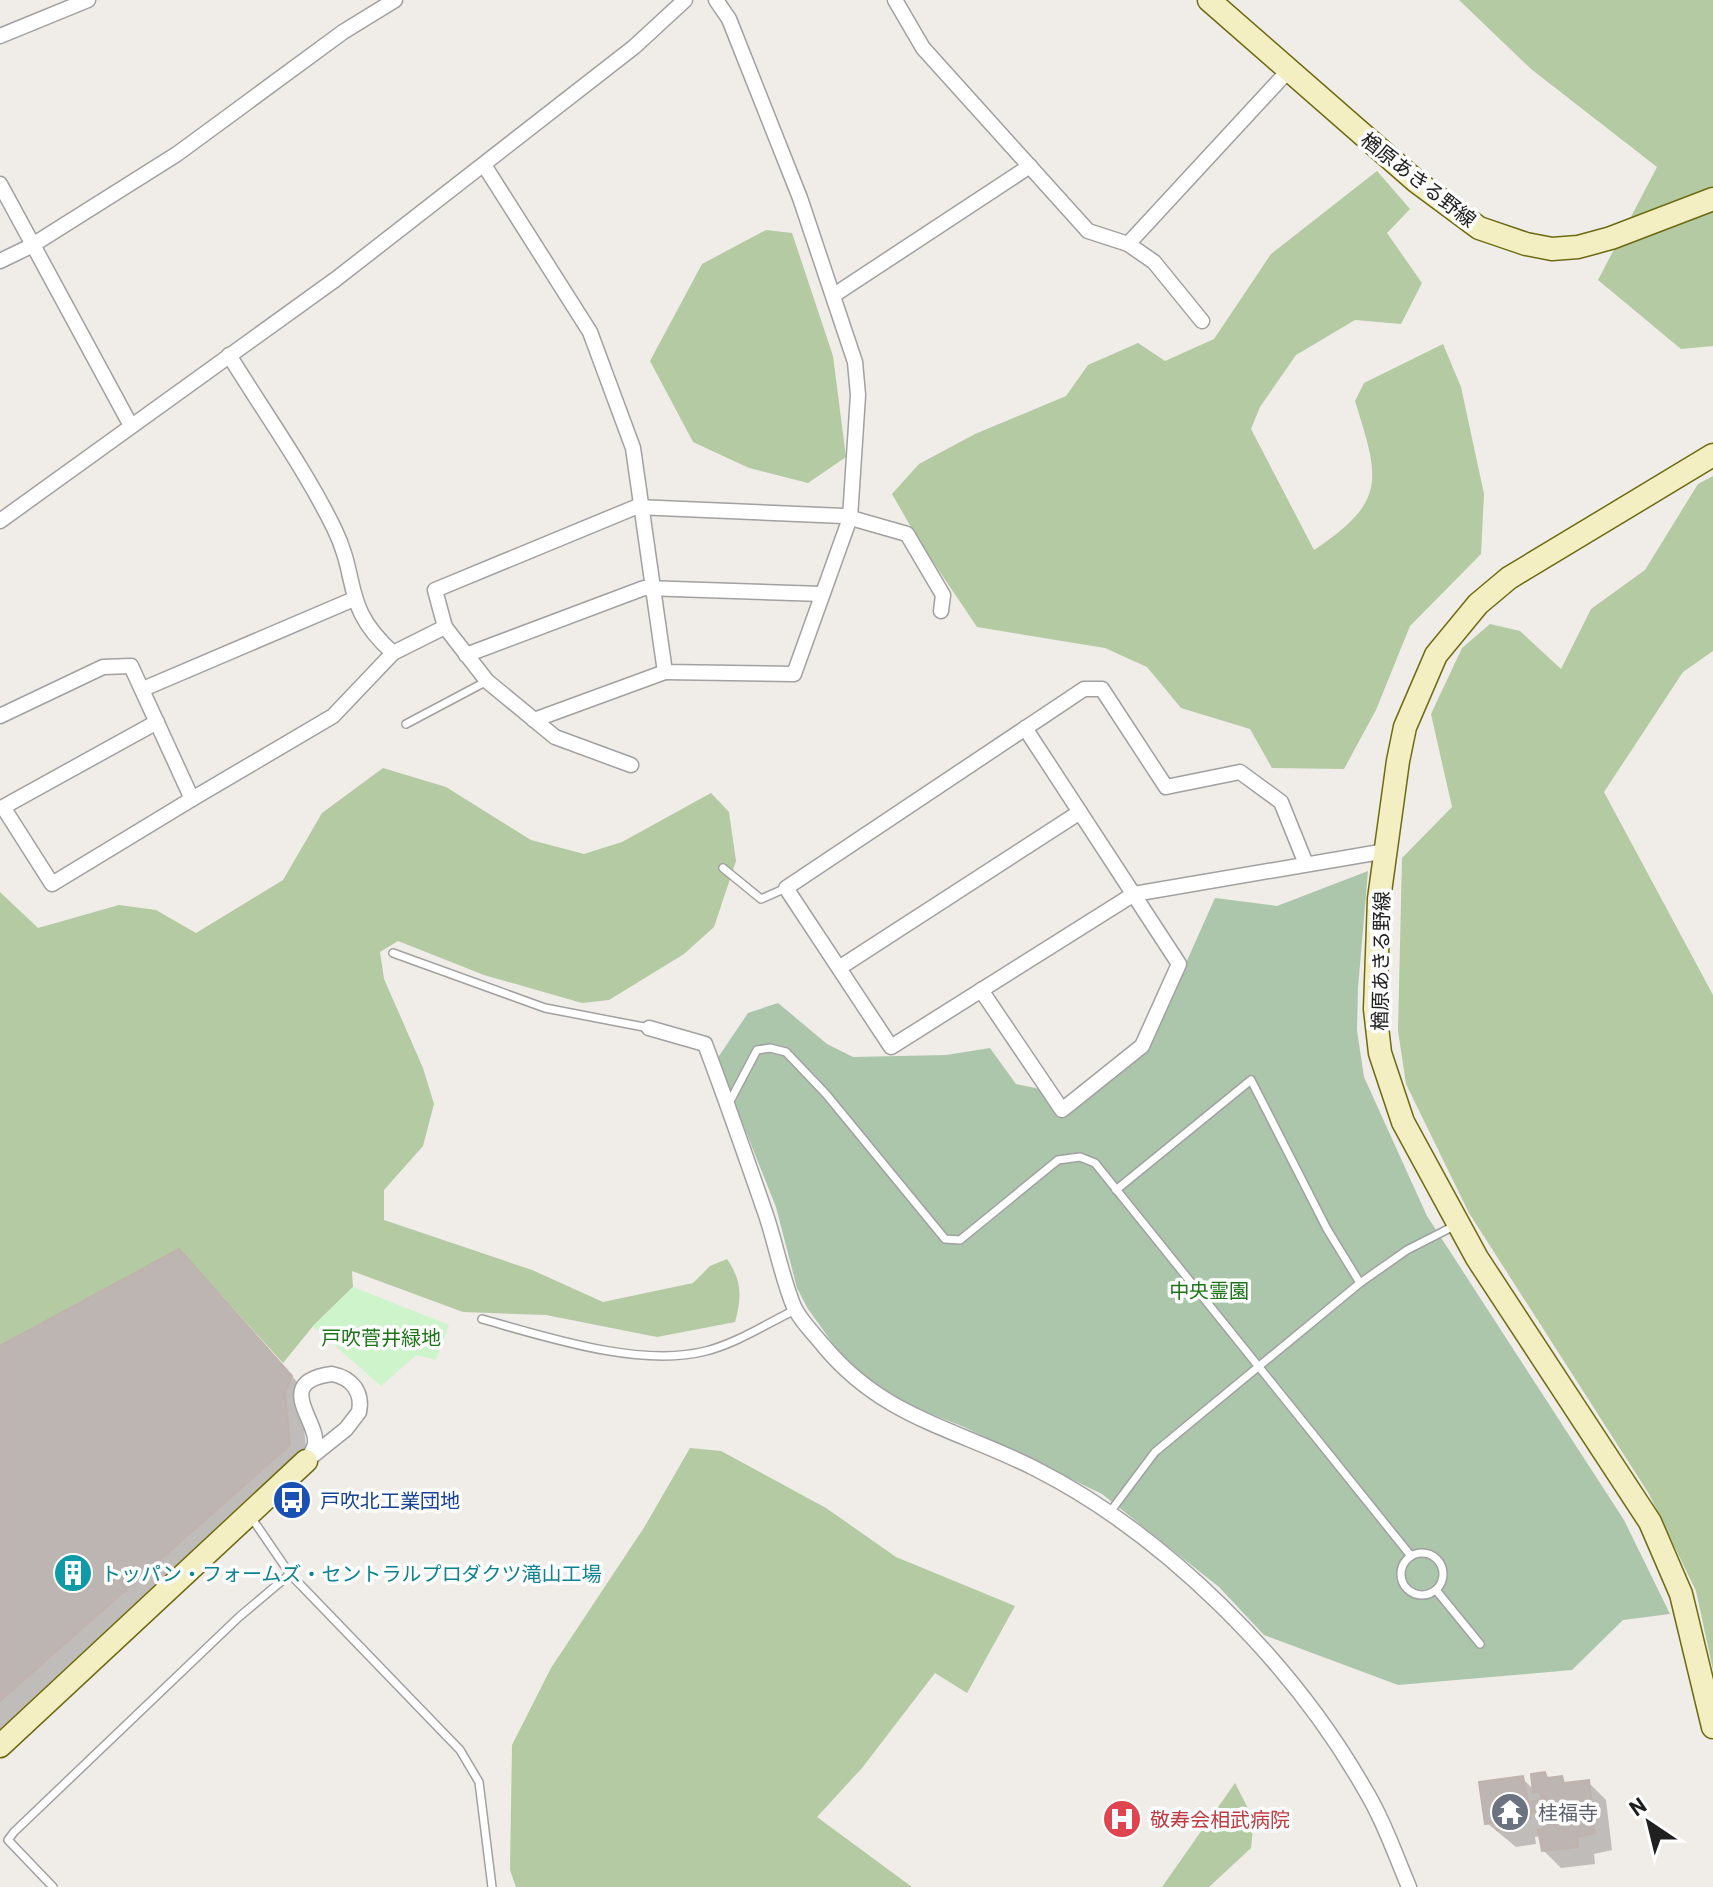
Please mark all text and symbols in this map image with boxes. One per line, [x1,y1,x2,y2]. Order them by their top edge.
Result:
street label: 楢原あきる野線 [1357,127,1481,231]
street label: 楢原あきる野線 [1367,891,1393,1031]
park label: 中央霊園 [1169,1278,1249,1302]
park label: 戸吹菅井緑地 [321,1325,441,1349]
bus stop icon: 戸吹北工業団地 [271,1479,313,1521]
place label: 戸吹北工業団地 [320,1488,460,1512]
building icon: トッパン・フォームズ・セントラルプロダクツ滝山工場 [52,1552,94,1594]
place label: トッパン・フォームズ・セントラルプロダクツ滝山工場 [101,1561,601,1585]
north arrow [1609,1783,1689,1863]
temple icon: 桂福寺 [1489,1791,1531,1833]
text: N [1624,1791,1650,1821]
hospital icon: 敬寿会相武病院 [1101,1798,1143,1840]
place label: 桂福寺 [1538,1800,1598,1824]
place label: 敬寿会相武病院 [1150,1807,1290,1831]

